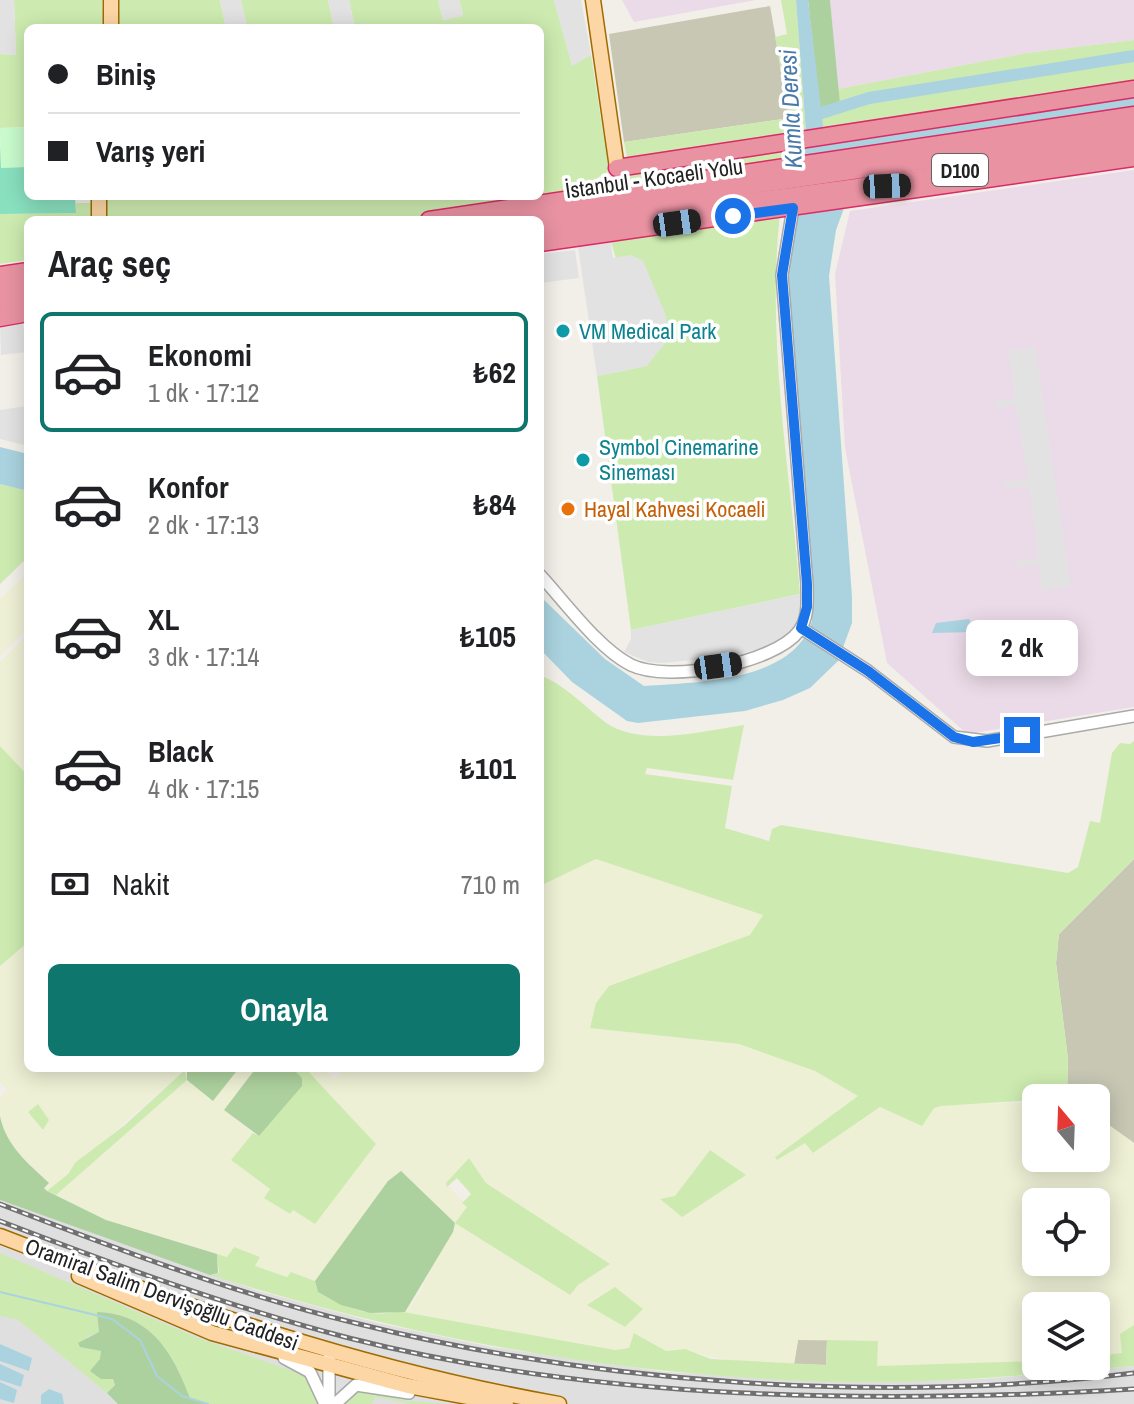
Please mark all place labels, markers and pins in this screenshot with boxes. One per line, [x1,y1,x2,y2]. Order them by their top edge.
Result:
place label: VM Medical Park [579,316,717,346]
marker: VM Medical Park [554,322,572,340]
place label: Symbol Cinemarine Sineması [599,432,758,487]
marker: Symbol Cinemarine Sineması [574,451,592,469]
place label: Hayal Kahvesi Kocaeli [584,494,766,524]
marker: Hayal Kahvesi Kocaeli [559,500,577,518]

